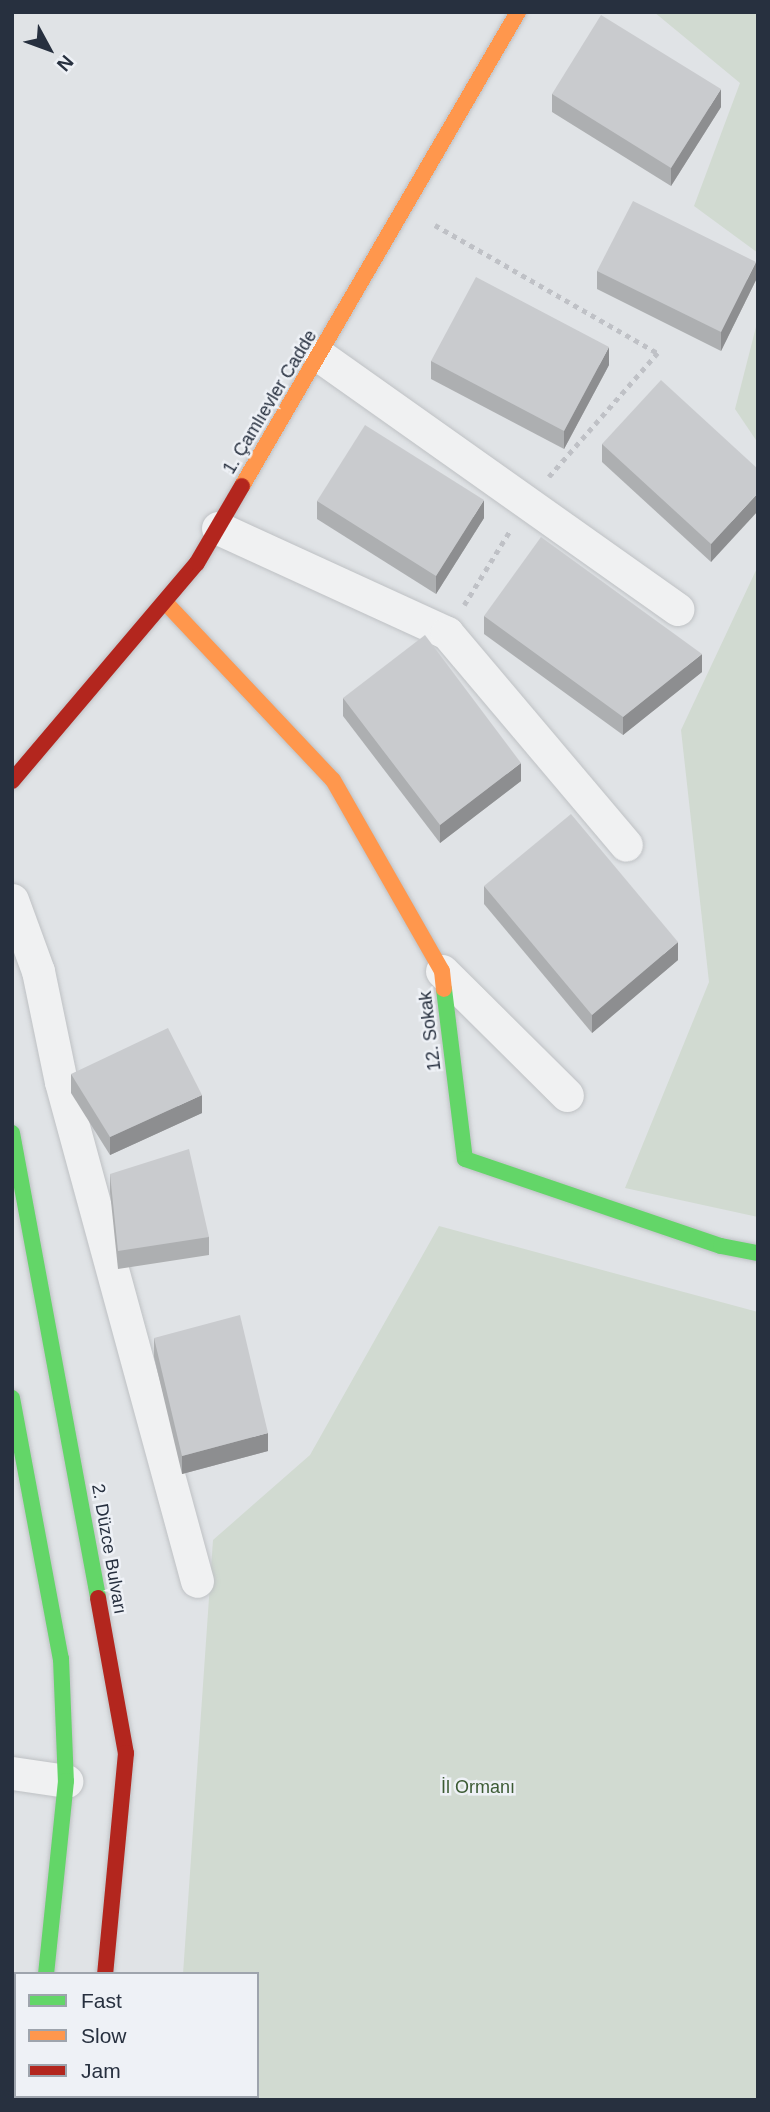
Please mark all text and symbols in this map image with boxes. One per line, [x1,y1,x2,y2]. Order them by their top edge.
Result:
north arrow [14,14,84,84]
text: N [53,51,78,75]
street label: 1. Çamlıevler Cadde [218,326,322,478]
street label: 12. Sokak [414,990,446,1072]
street label: 2. Düzce Bulvarı [87,1482,131,1616]
park label: İl Ormanı [441,1776,515,1798]
legend [14,1972,259,2098]
text: Fast [81,1989,122,2012]
text: Slow [81,2024,127,2047]
text: Jam [81,2059,121,2082]

